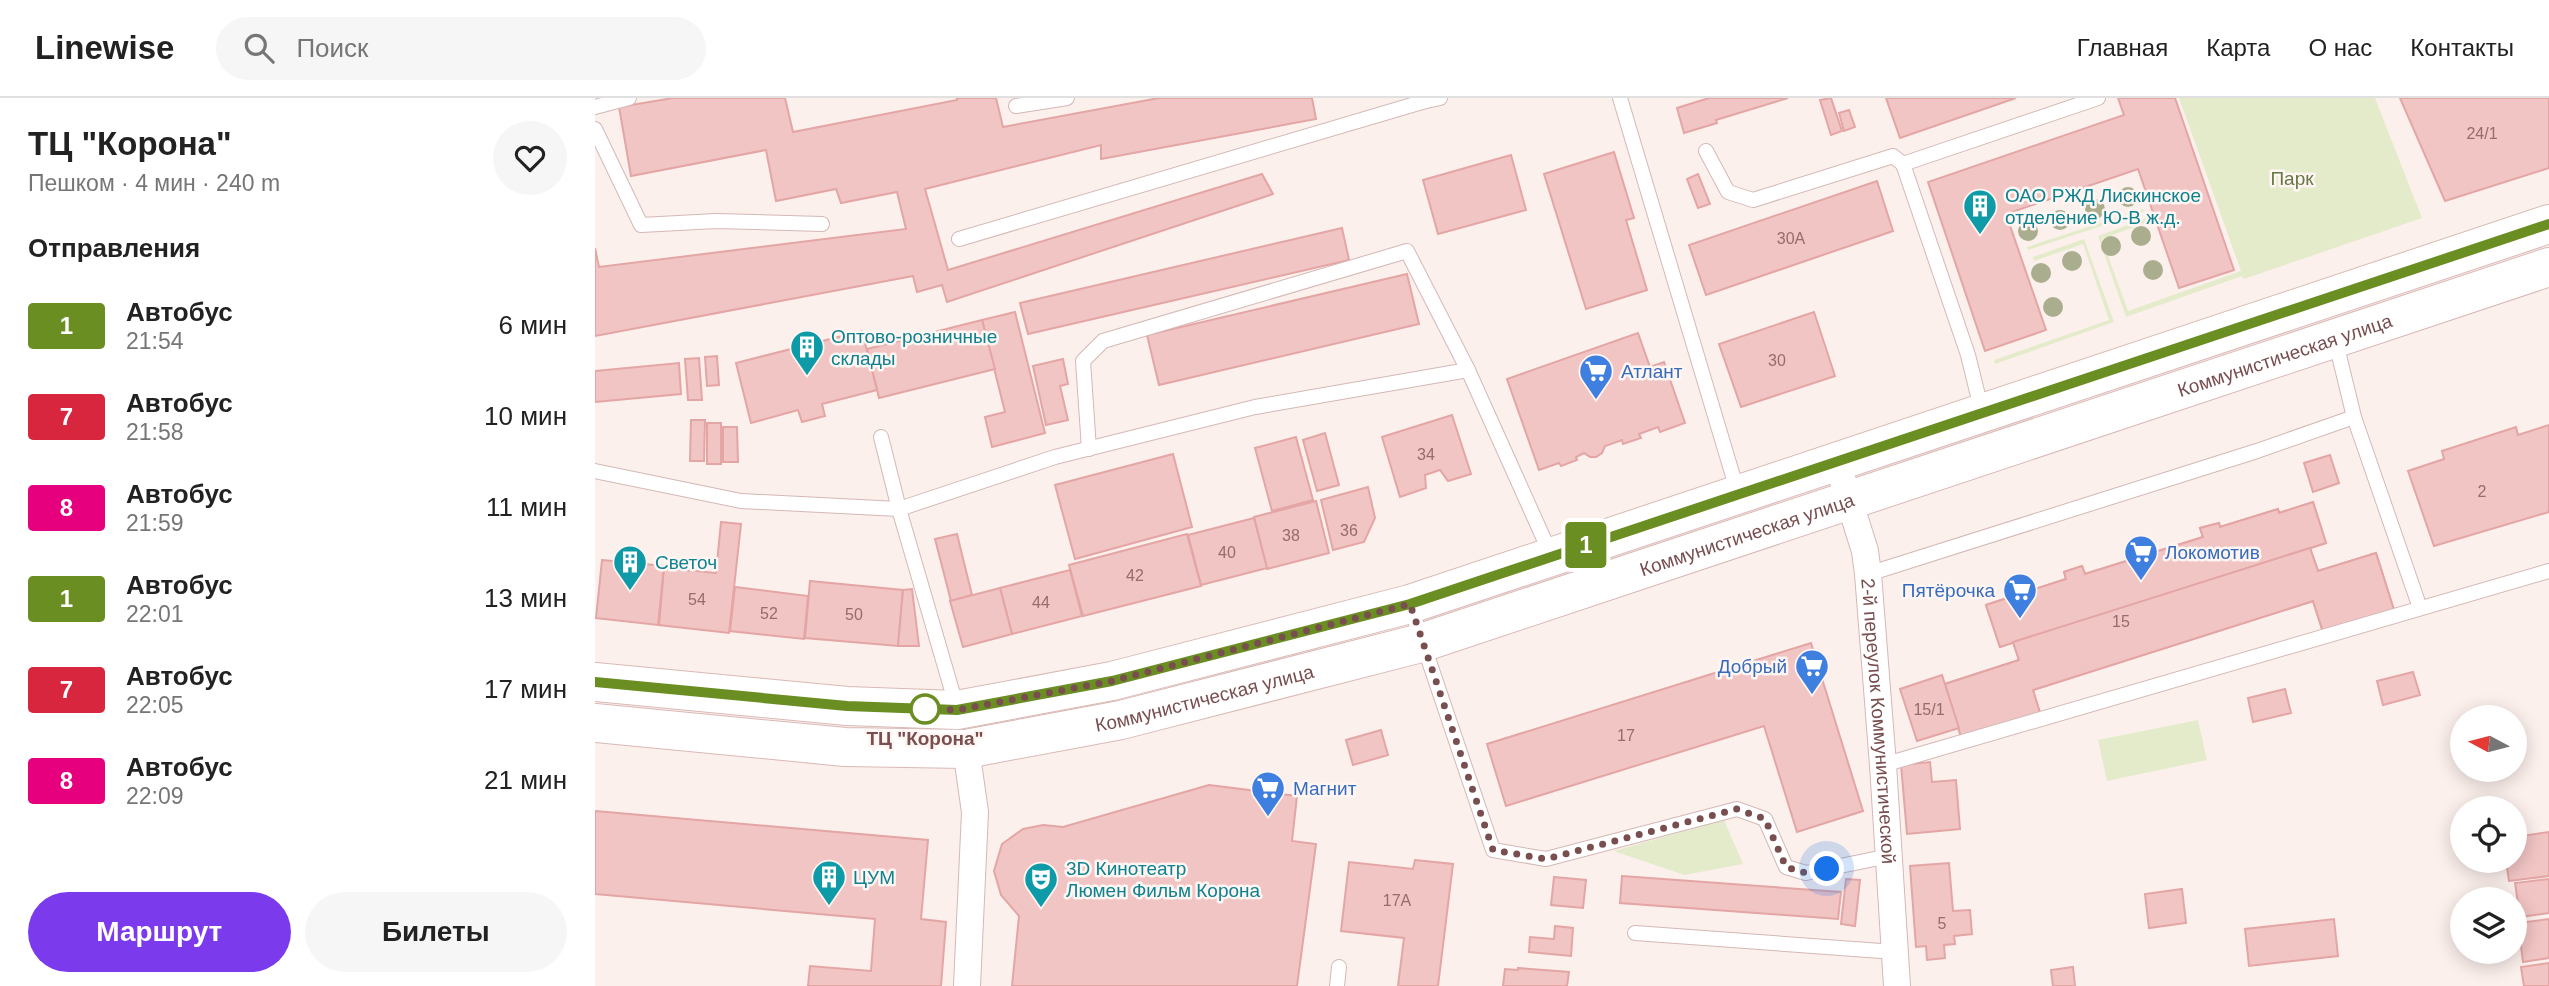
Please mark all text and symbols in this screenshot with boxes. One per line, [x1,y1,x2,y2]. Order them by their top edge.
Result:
search box [216,17,706,80]
text: Linewise [35,29,174,66]
icon: search [240,29,278,67]
text: Поиск [296,33,368,63]
text: Главная [2077,34,2168,61]
text: Карта [2206,34,2270,61]
text: О нас [2308,34,2372,61]
text: Контакты [2410,34,2514,61]
button: heart [493,121,567,195]
text: ТЦ "Корона" [28,125,232,162]
house number: 24/1 [2466,125,2498,142]
park label: Парк [2270,168,2314,189]
text: Пешком · 4 мин · 240 m [28,170,280,196]
place label: ОАО РЖД Лискинское отделение Ю-В ж.д. [2005,185,2201,228]
building icon: ОАО РЖД Лискинское отделение Ю-В ж.д. [1961,187,1999,236]
house number: 30А [1777,230,1806,247]
text: Отправления [28,233,200,263]
text: Автобус [126,297,233,327]
street label: Коммунистическая улица [2175,309,2395,401]
text: 6 мин [499,310,567,340]
text: 1 [60,312,73,339]
place label: Оптово-розничные склады [831,326,997,369]
text: 21:54 [126,328,184,354]
building icon: Оптово-розничные склады [788,328,826,377]
supermarket icon: Атлант [1577,352,1615,401]
house number: 30 [1768,352,1786,369]
place label: Атлант [1621,361,1683,382]
text: Автобус [126,388,233,418]
text: 10 мин [484,401,567,431]
text: 7 [60,403,73,430]
text: 21:58 [126,419,184,445]
house number: 34 [1417,446,1435,463]
text: Автобус [126,479,233,509]
house number: 2 [2478,483,2487,500]
street label: Коммунистическая улица [1637,489,1857,580]
text: 11 мин [486,492,567,522]
text: 8 [60,494,73,521]
text: 21:59 [126,510,184,536]
house number: 36 [1340,522,1358,539]
line badge: 1 [1563,522,1609,568]
house number: 38 [1282,527,1300,544]
text: 1 [1579,531,1593,558]
supermarket icon: Локомотив [2122,533,2160,582]
place label: Локомотив [2165,542,2260,563]
building icon: Светоч [611,543,649,592]
house number: 40 [1218,544,1236,561]
place label: Светоч [655,552,717,573]
house number: 42 [1126,567,1144,584]
text: Автобус [126,570,233,600]
supermarket icon: Пятёрочка [2001,571,2039,620]
street label: 2-й переулок Коммунистической [1858,577,1900,865]
place label: Пятёрочка [1902,580,1995,601]
text: 13 мин [484,583,567,613]
text: 1 [60,585,73,612]
house number: 54 [688,591,706,608]
house number: 44 [1032,594,1050,611]
text: 22:01 [126,601,184,627]
house number: 52 [760,605,778,622]
house number: 50 [845,606,863,623]
house number: 15 [2112,613,2130,630]
supermarket icon: Добрый [1793,647,1831,696]
place label: Добрый [1718,656,1787,677]
street label: Коммунистическая улица [1093,660,1316,735]
text: Автобус [126,661,233,691]
text: 17 мин [484,674,567,704]
text: 7 [60,676,73,703]
text: 22:05 [126,692,184,718]
marker: ТЦ "Корона" [910,694,940,724]
house number: 15/1 [1913,701,1945,718]
north arrow [2450,705,2527,782]
map controls [2450,705,2527,964]
house number: 17 [1617,727,1635,744]
place label: ТЦ "Корона" [866,728,984,749]
text: Автобус [126,752,233,782]
text: 21 мин [484,765,567,795]
text: 8 [60,767,73,794]
supermarket icon: Магнит [1249,769,1287,818]
place label: Магнит [1293,778,1357,799]
text: 22:09 [126,783,184,809]
button: locate [2450,796,2527,873]
your location [1809,851,1844,886]
building icon: ЦУМ [810,858,848,907]
place label: 3D Кинотеатр Люмен Фильм Корона [1066,858,1261,901]
theatre icon: 3D Кинотеатр Люмен Фильм Корона [1022,860,1060,909]
place label: ЦУМ [853,867,895,888]
button: layers [2450,887,2527,964]
button: Маршрут [28,892,291,972]
button: Билеты [305,892,567,972]
house number: 17А [1383,892,1412,909]
house number: 5 [1938,915,1947,932]

